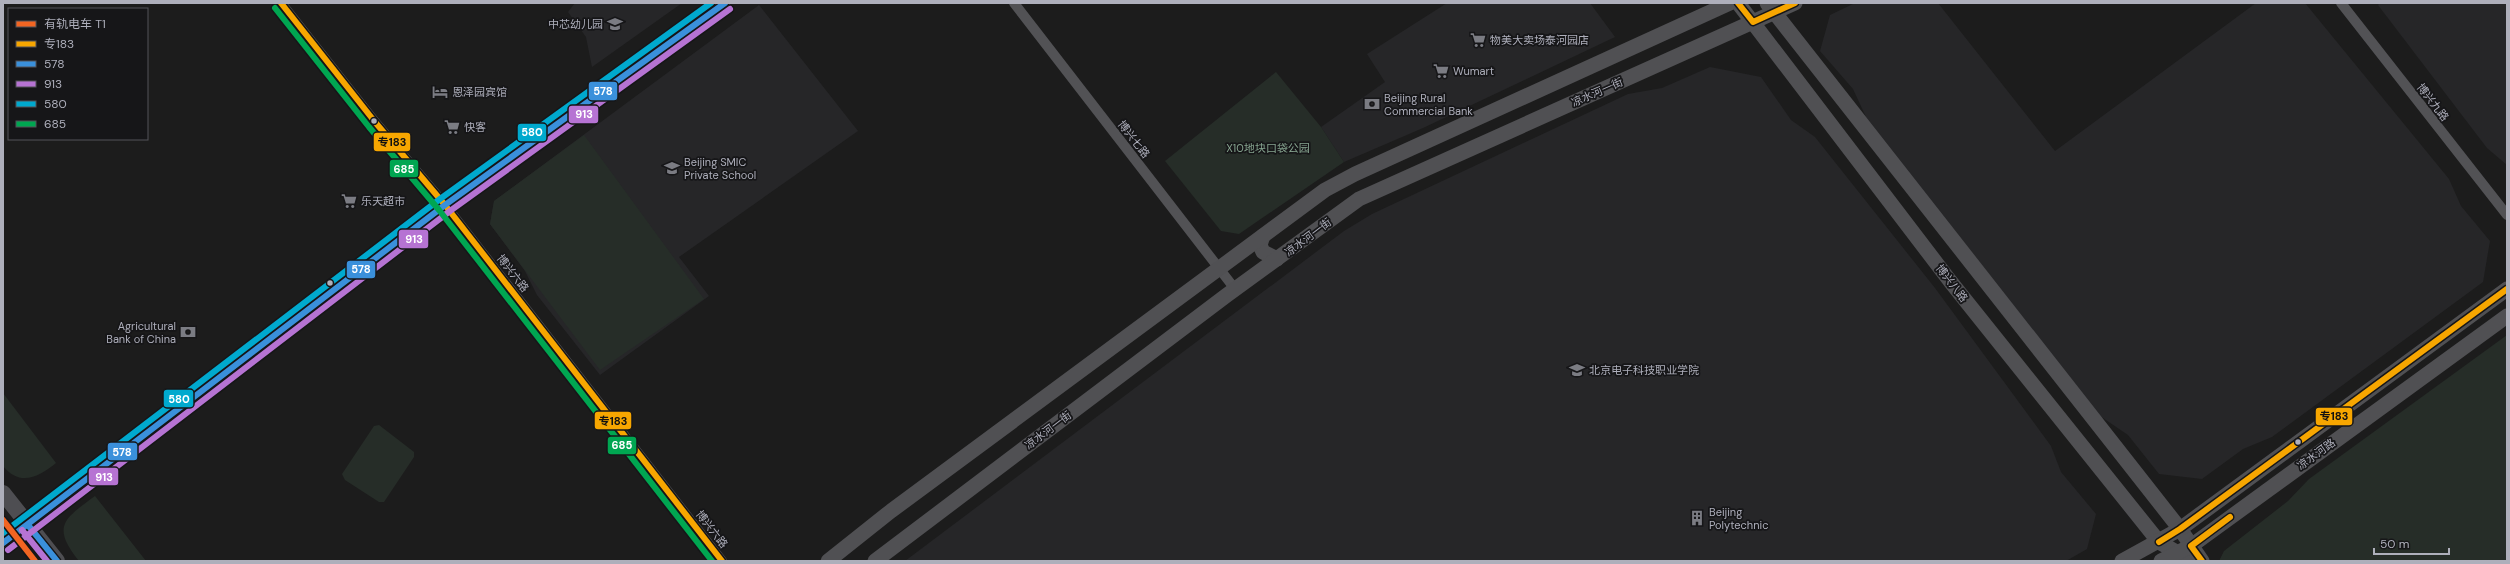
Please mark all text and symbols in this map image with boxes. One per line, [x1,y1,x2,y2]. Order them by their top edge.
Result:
legend [8,8,148,140]
school or university icon: 中芯幼儿园 [606,15,624,33]
text: 有轨电车 T1 [44,16,106,32]
place label: 中芯幼儿园 [548,17,603,31]
supermarket icon: 物美大卖场泰河园店 [1469,31,1487,49]
place label: 物美大卖场泰河园店 [1490,33,1589,47]
text: 专183 [44,36,74,52]
text: 578 [44,56,65,72]
supermarket icon: Wumart [1432,62,1450,80]
place label: Wumart [1453,64,1494,78]
street label: 凉水河一街 [1569,74,1625,110]
text: 913 [44,76,62,92]
street label: 博兴九路 [2414,80,2452,124]
line badge: 578 [588,81,618,101]
hotel icon: 恩泽园宾馆 [431,83,449,101]
text: 578 [593,84,613,98]
place label: 恩泽园宾馆 [452,85,507,99]
place label: Beijing Rural Commercial Bank [1384,91,1473,118]
bank icon: Beijing Rural Commercial Bank [1363,95,1381,113]
text: 580 [44,96,67,112]
line badge: 913 [568,105,599,124]
text: 913 [575,107,593,121]
text: 685 [44,116,66,132]
unlabelled marker [369,116,379,126]
street label: 博兴七路 [1115,117,1153,161]
supermarket icon: 快客 [443,118,461,136]
place label: 快客 [464,120,486,134]
line badge: 580 [517,123,547,142]
text: 580 [521,125,543,139]
line badge: 专183 [373,132,411,152]
text: 专183 [378,135,406,149]
park label: X10地块口袋公园 [1226,141,1310,155]
place label: Beijing SMIC Private School [684,155,756,182]
line badge: 685 [389,159,419,178]
school or university icon: Beijing SMIC Private School [663,159,681,177]
text: 685 [394,162,415,176]
supermarket icon: 乐天超市 [340,192,358,210]
place label: 乐天超市 [361,194,405,208]
street label: 凉水河一街 [1282,215,1334,259]
line badge: 913 [398,229,429,249]
text: 913 [405,232,423,246]
street label: 博兴六路 [494,251,532,295]
line badge: 578 [346,260,376,279]
street label: 博兴八路 [1933,261,1971,305]
text: 578 [351,262,371,276]
unlabelled marker [325,278,335,288]
place label: Agricultural Bank of China [106,319,176,346]
bank icon: Agricultural Bank of China [179,323,197,341]
school or university icon: 北京电子科技职业学院 [1568,361,1586,379]
place label: 北京电子科技职业学院 [1589,363,1699,377]
line badge: 580 [163,389,194,408]
text: 580 [168,392,190,406]
line badge: 专183 [2315,407,2353,426]
street label: 凉水河一街 [1022,408,1074,452]
text: 专183 [2320,409,2348,423]
line badge: 专183 [594,411,632,430]
text: 专183 [599,414,627,428]
street label: 凉水河路 [2294,435,2338,473]
line badge: 685 [607,436,637,455]
unlabelled marker [2293,437,2303,447]
text: 685 [612,438,633,452]
line badge: 578 [107,442,138,461]
text: 578 [112,445,132,459]
line badge: 913 [88,467,119,486]
text: 913 [95,470,113,484]
place label: Beijing Polytechnic [1709,505,1768,532]
street label: 博兴六路 [693,507,731,551]
building icon: Beijing Polytechnic [1688,509,1706,527]
scale bar [2374,530,2449,556]
text: 50 m [2380,536,2409,552]

